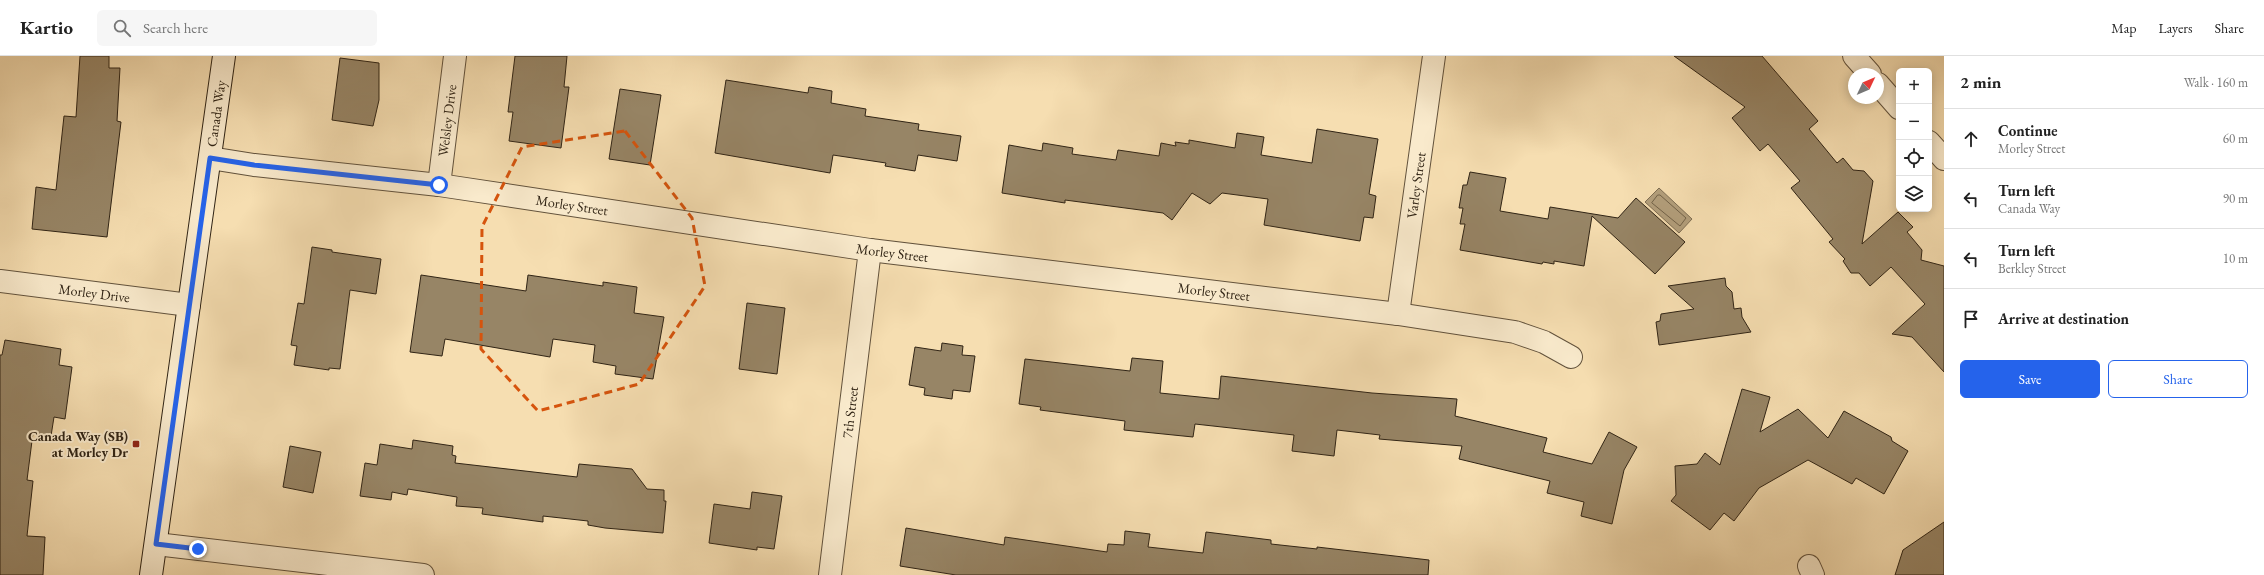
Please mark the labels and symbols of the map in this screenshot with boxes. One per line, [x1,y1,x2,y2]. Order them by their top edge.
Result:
north arrow [1848,68,1884,104]
street label: Canada Way [202,78,230,148]
street label: Welsley Drive [434,83,460,158]
street label: Varley Street [1402,150,1430,220]
route start [430,176,448,194]
street label: Morley Street [535,191,610,219]
street label: Morley Street [855,239,930,266]
street label: Morley Street [1177,278,1252,305]
street label: Morley Drive [58,280,131,306]
street label: 7th Street [838,385,862,439]
place label: Canada Way (SB) at Morley Dr [28,427,128,461]
marker: Canada Way (SB) at Morley Dr [131,439,141,449]
route end [189,540,207,558]

